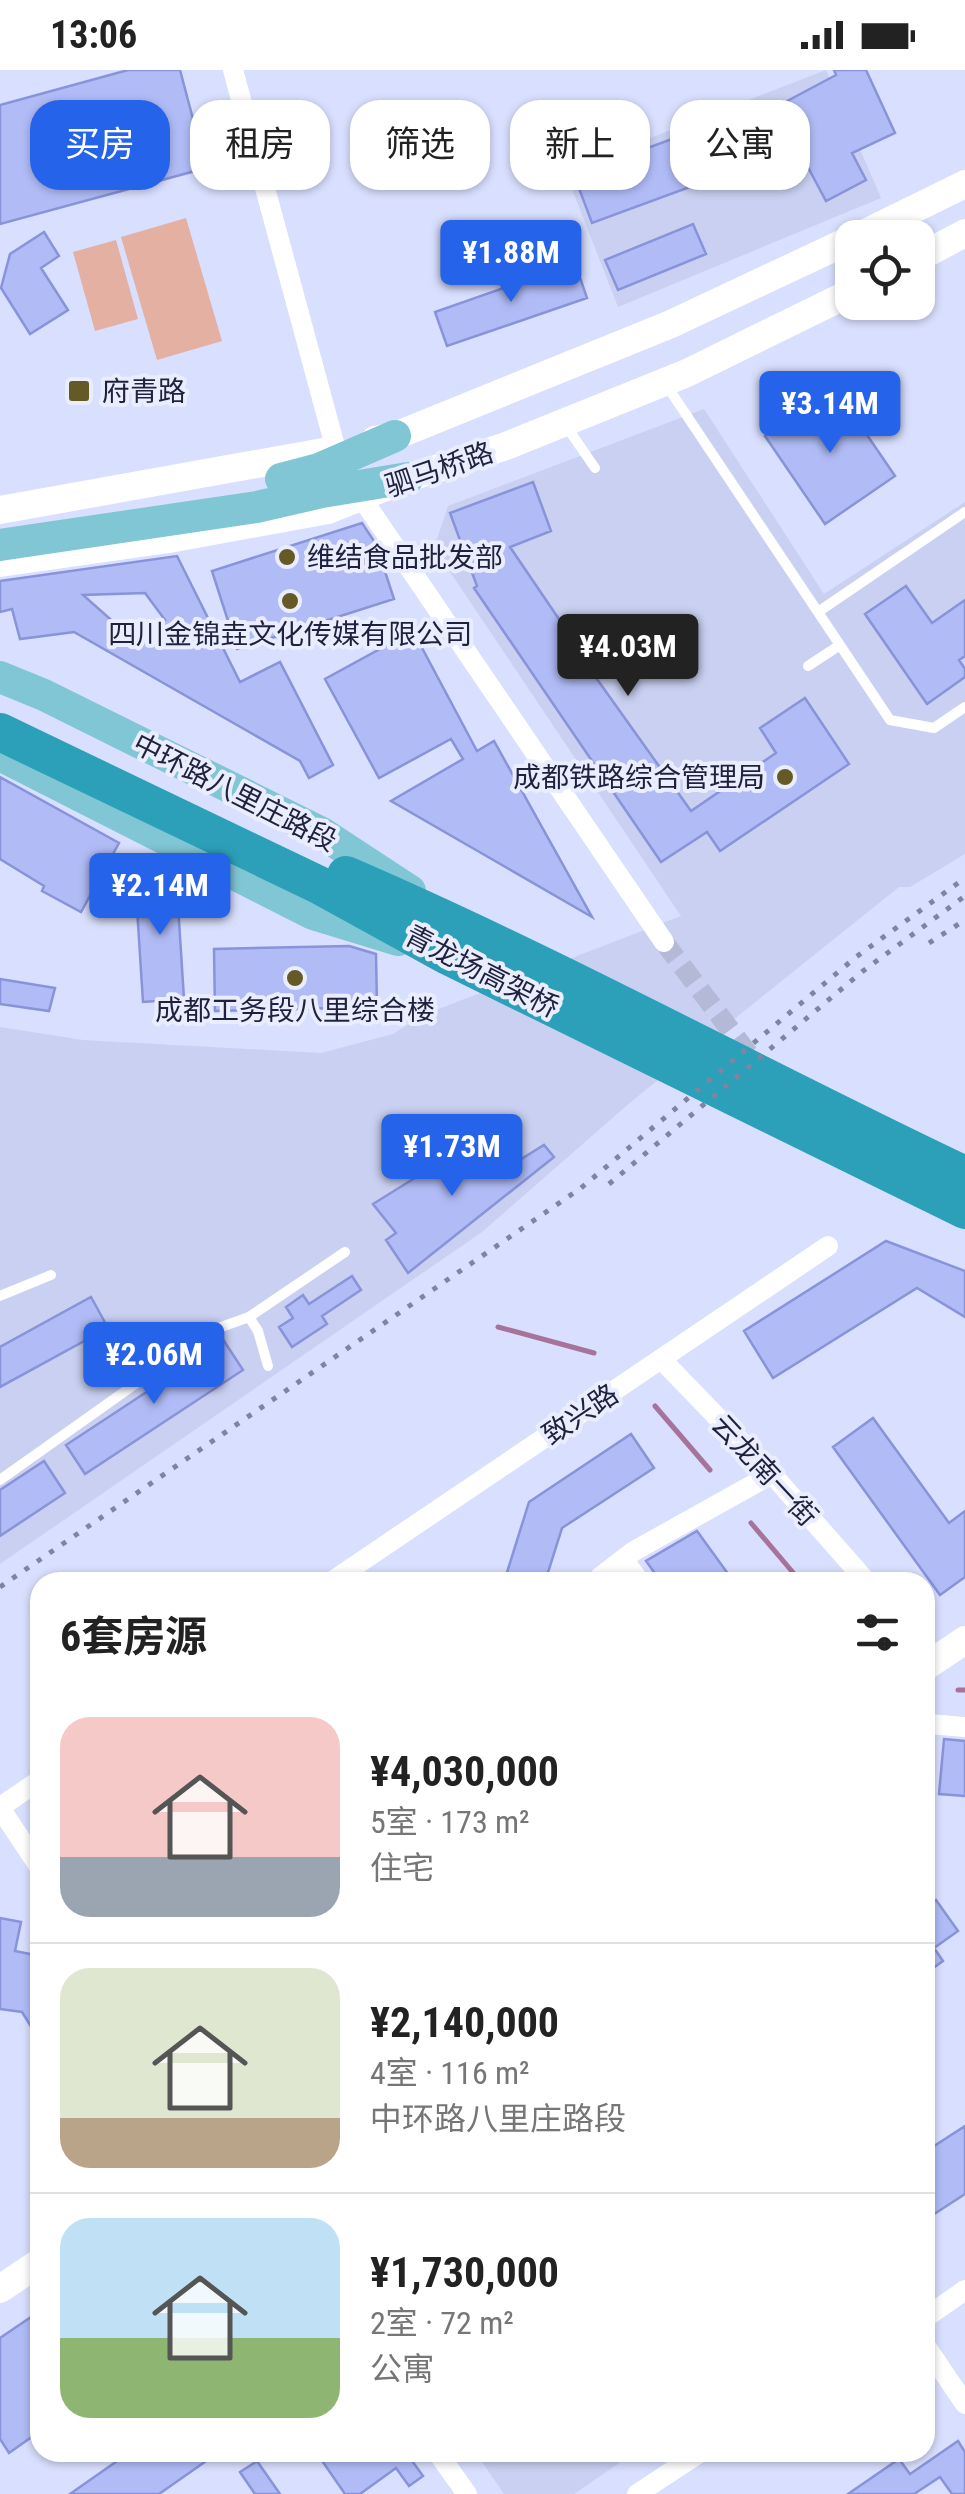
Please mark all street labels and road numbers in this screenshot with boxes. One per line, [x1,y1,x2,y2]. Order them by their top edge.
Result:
street label: 驷马桥路 [381,436,497,503]
street label: 中环路八里庄路段 [127,727,342,858]
street label: 青龙场高架桥 [399,919,564,1024]
street label: 致兴路 [536,1377,624,1452]
street label: 云龙南一街 [705,1408,824,1533]

